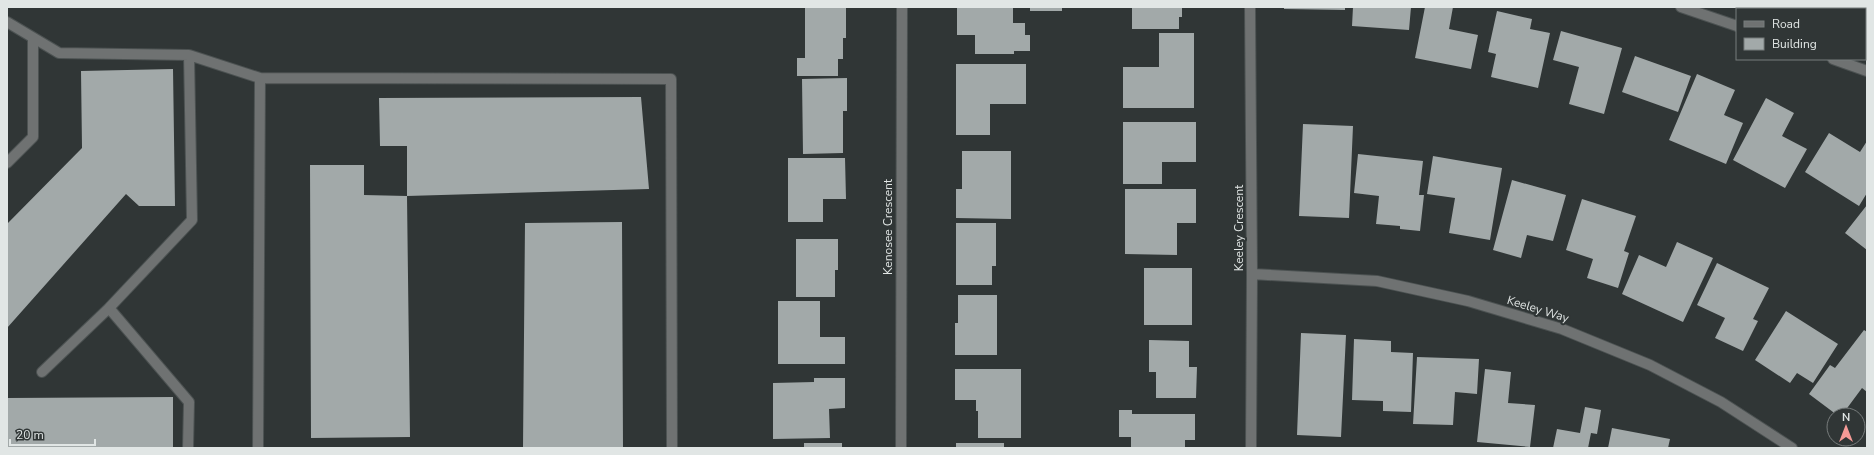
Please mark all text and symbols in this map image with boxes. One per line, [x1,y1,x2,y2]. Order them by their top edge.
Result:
legend [1736,8,1866,60]
text: Road [1772,16,1800,32]
text: Building [1772,36,1817,52]
street label: Kenosee Crescent [880,178,896,275]
street label: Keeley Crescent [1231,184,1247,271]
street label: Keeley Way [1505,292,1572,326]
north arrow [1826,407,1866,447]
text: N [1842,410,1850,425]
scale bar [10,421,95,447]
text: 20 m [16,427,44,443]

